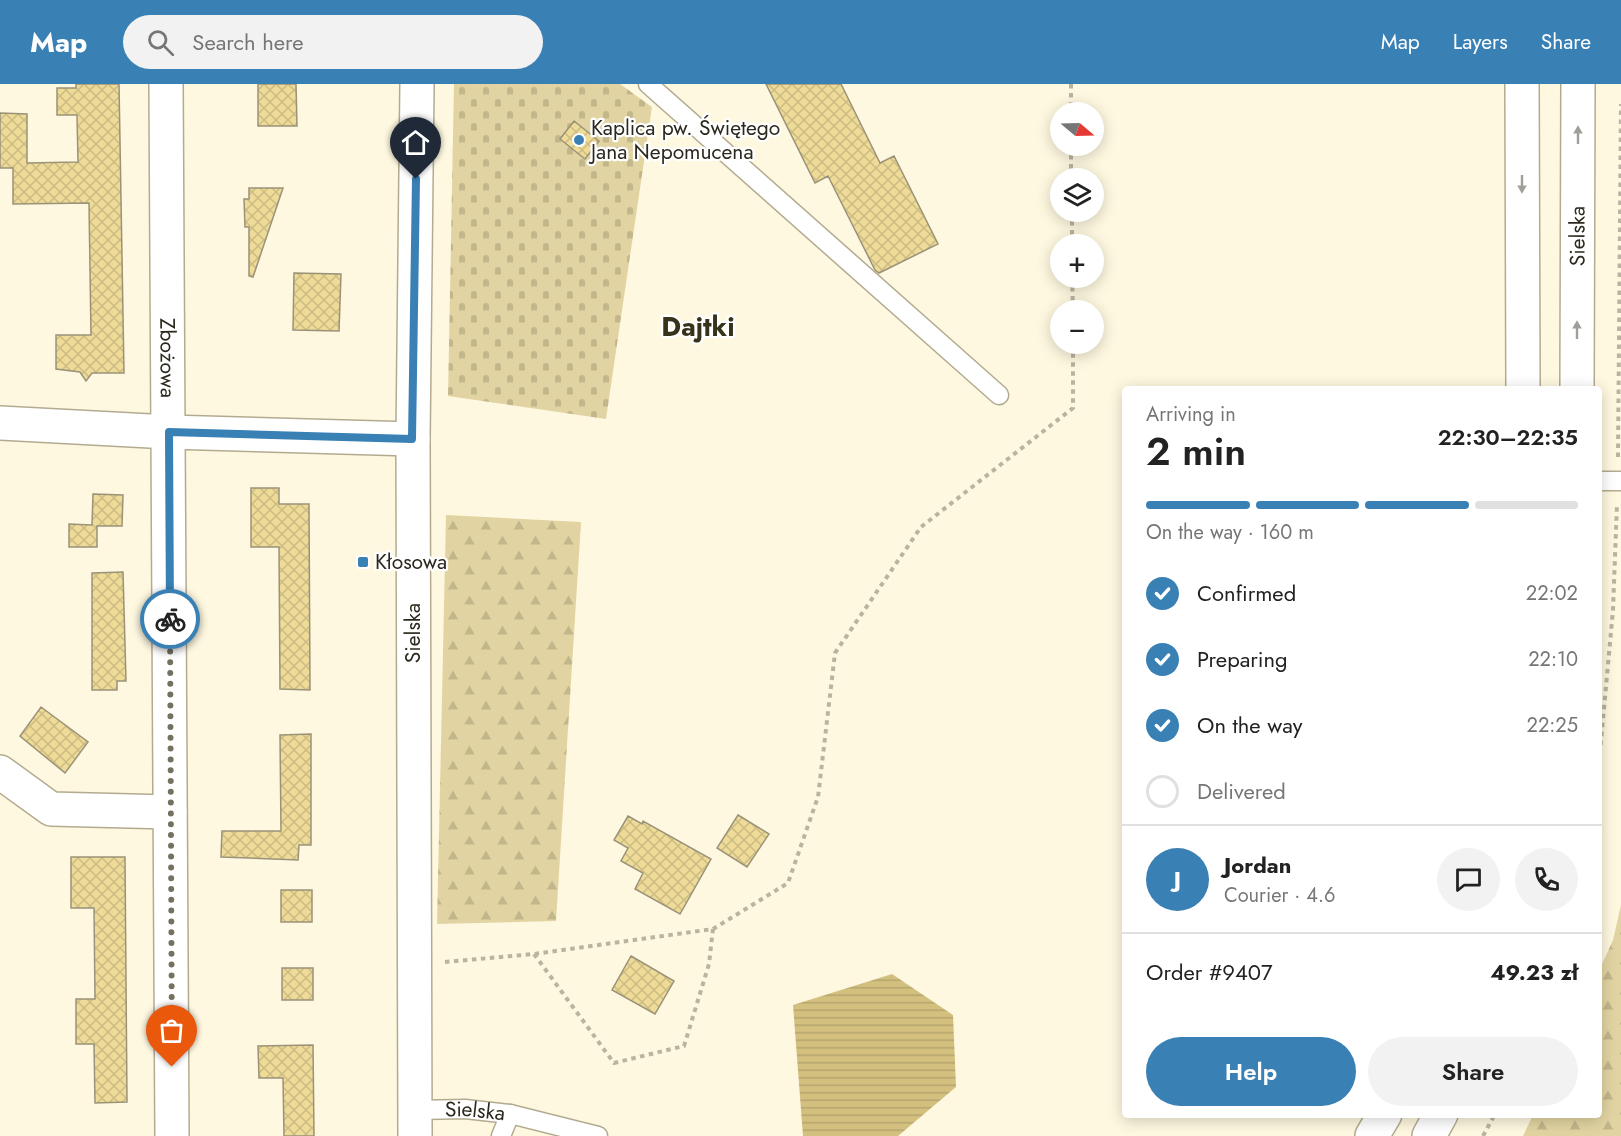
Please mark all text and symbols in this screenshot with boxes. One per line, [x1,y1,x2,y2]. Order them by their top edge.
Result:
search box [123,15,543,69]
text: Map [30,22,87,63]
icon: search [144,26,177,59]
text: Search here [192,26,304,58]
text: Map [1381,27,1420,57]
text: Layers [1453,27,1508,57]
text: Share [1541,27,1591,57]
north arrow [1050,102,1104,156]
map controls [1050,102,1104,354]
place label: Kaplica pw. Świętego Jana Nepomucena [588,113,780,167]
pin [390,117,441,179]
icon: home [399,126,432,159]
one-way arrow [1573,126,1583,145]
marker: Kaplica pw. Świętego Jana Nepomucena [572,133,586,147]
button: layers [1050,168,1104,222]
one-way arrow [1517,175,1527,194]
street label: Sielska [1562,206,1593,266]
button: + [1050,234,1104,288]
button: − [1050,300,1104,354]
district label: Dajtki [661,307,735,346]
street label: Zbożowa [152,318,183,398]
one-way arrow [1572,321,1582,340]
text: Arriving in [1146,400,1236,429]
text: 22:30–22:35 [1438,421,1578,453]
text: 2 min [1146,423,1246,480]
text: On the way · 160 m [1146,518,1314,547]
place label: Kłosowa [375,547,447,577]
marker: Kłosowa [356,555,370,569]
icon: check [1146,577,1179,610]
text: Confirmed [1197,577,1296,609]
text: 22:02 [1526,579,1578,608]
courier [140,589,200,649]
icon: bike [154,603,187,636]
street label: Sielska [398,603,428,663]
icon: check [1146,643,1179,676]
text: Preparing [1197,643,1288,675]
text: 22:10 [1528,645,1578,674]
icon: check [1146,709,1179,742]
text: On the way [1197,709,1302,741]
text: 22:25 [1527,711,1578,740]
text: Delivered [1197,775,1286,807]
button: chat [1437,848,1500,911]
button: phone [1515,848,1578,911]
text: Jordan [1224,849,1291,881]
text: J [1174,863,1181,895]
text: Courier · 4.6 [1224,881,1336,910]
text: Order #9407 [1146,956,1273,988]
text: 49.23 zł [1490,956,1578,988]
pin [146,1005,197,1067]
icon: bag [155,1014,188,1047]
button: Help [1146,1037,1356,1106]
button: Share [1368,1037,1578,1106]
street label: Sielska [444,1094,507,1128]

